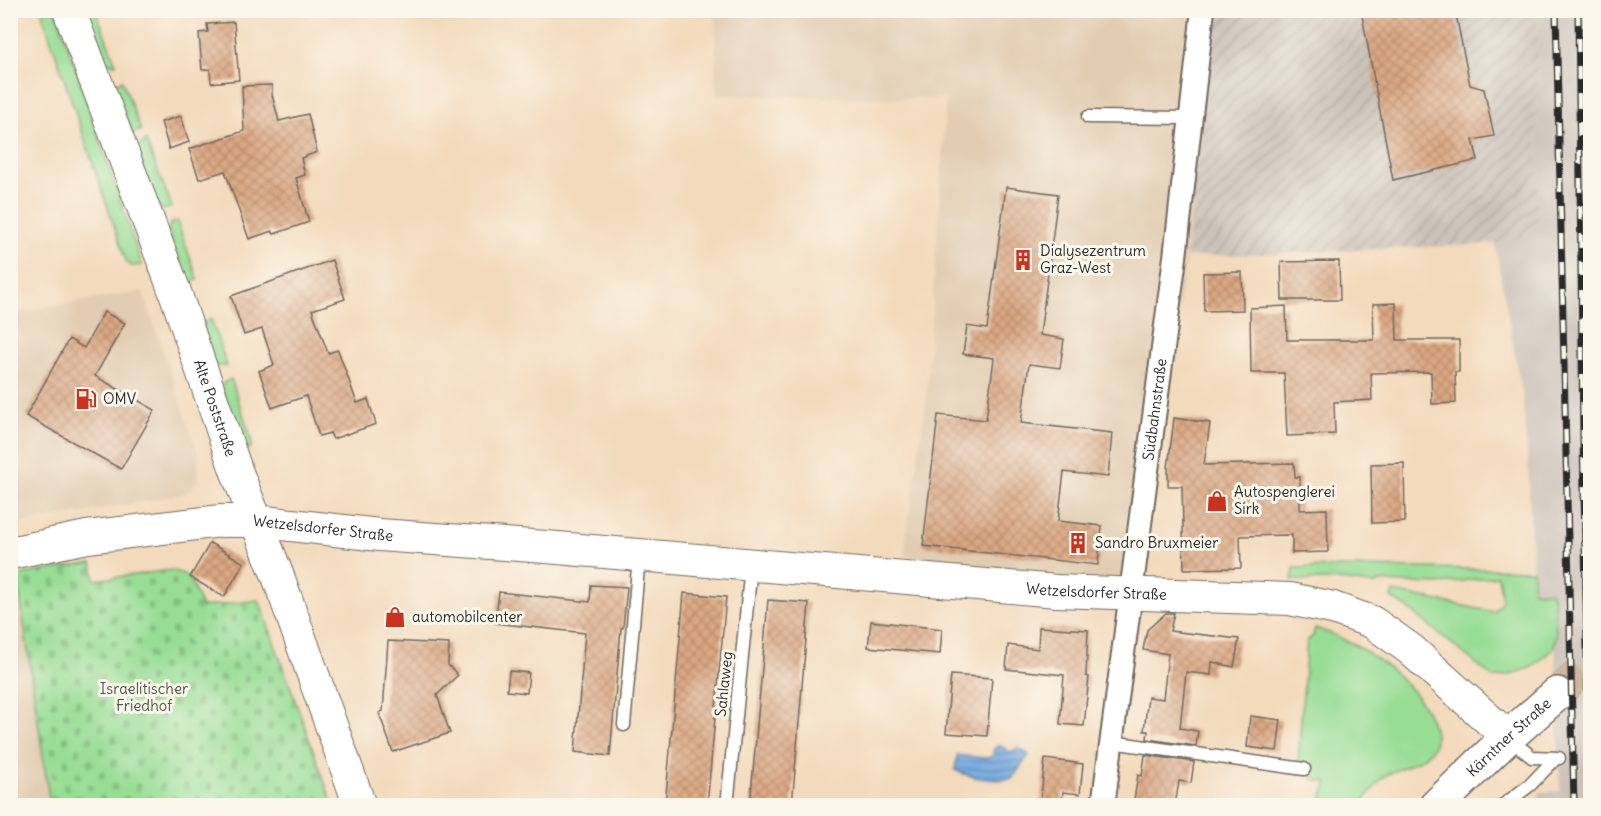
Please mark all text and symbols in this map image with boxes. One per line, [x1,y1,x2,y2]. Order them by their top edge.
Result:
place label: Dialysezentrum Graz-West [1040,241,1146,277]
building icon: Dialysezentrum Graz-West [1011,248,1035,272]
street label: Alte Poststraße [190,357,241,459]
street label: Südbahnstraße [1138,357,1171,462]
fuel station icon: OMV [74,387,98,411]
place label: OMV [103,389,136,408]
place label: Autospenglerei Sirk [1234,482,1335,518]
shop icon: Autospenglerei Sirk [1205,489,1229,513]
street label: Wetzelsdorfer Straße [252,511,394,545]
building icon: Sandro Bruxmeier [1066,531,1090,555]
place label: Sandro Bruxmeier [1095,533,1218,552]
street label: Wetzelsdorfer Straße [1025,578,1167,604]
shop icon: automobilcenter [383,605,407,629]
place label: automobilcenter [412,607,522,626]
street label: Sahlaweg [711,650,736,718]
park label: Israelitischer Friedhof [100,679,188,715]
street label: Kärntner Straße [1462,694,1555,781]

